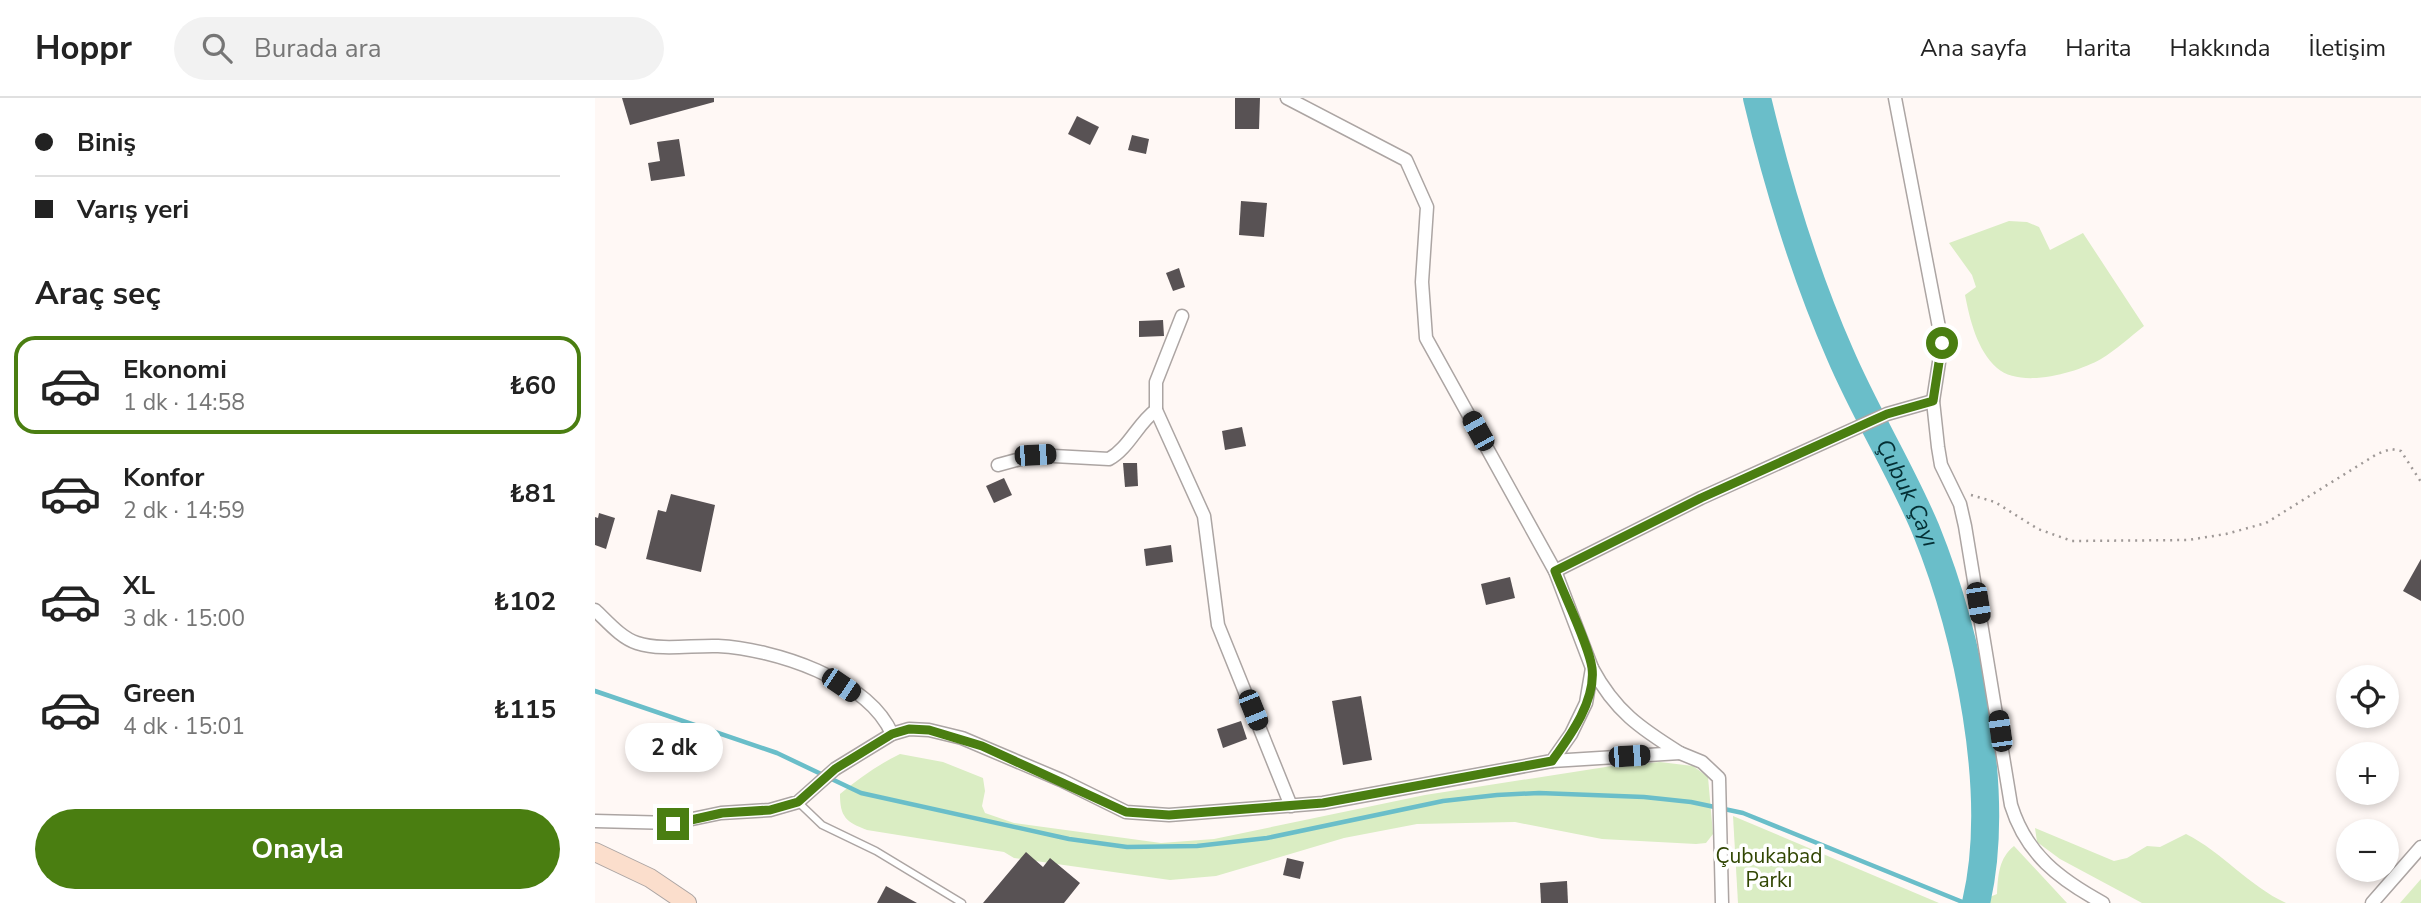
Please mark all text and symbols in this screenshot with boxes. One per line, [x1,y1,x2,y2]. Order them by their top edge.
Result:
search box [174,17,664,80]
text: Hoppr [35,26,132,71]
icon: search [198,29,236,67]
text: Burada ara [254,31,382,66]
text: Ana sayfa [1920,32,2027,64]
text: Harita [2065,32,2132,64]
text: Hakkında [2170,32,2270,64]
text: İletişim [2308,32,2386,64]
text: Biniş [77,125,136,160]
text: Varış yeri [77,192,189,227]
text: Araç seç [35,272,161,315]
route start [1926,327,1958,359]
text: Ekonomi [123,352,227,387]
icon: car [39,354,102,417]
text: ₺60 [509,368,556,403]
text: 1 dk · 14:58 [123,387,245,418]
car [1459,408,1498,454]
water label: Çubuk Çayı [1869,433,1947,551]
car [1014,443,1057,467]
text: Konfor [123,460,204,495]
icon: car [39,462,102,525]
text: ₺81 [509,476,556,511]
text: 2 dk · 14:59 [123,495,245,526]
text: XL [123,568,155,603]
icon: car [39,570,102,633]
car [1965,581,1992,625]
text: ₺102 [494,584,556,619]
text: 3 dk · 15:00 [123,603,245,634]
car [818,665,865,705]
map controls [2336,665,2399,882]
button: locate [2336,665,2399,728]
text: Green [123,676,196,711]
icon: car [39,678,102,741]
car [1236,687,1271,733]
text: ₺115 [494,692,556,727]
car [1987,709,2014,753]
text: 4 dk · 15:01 [123,711,245,742]
callout: 2 dk [624,722,722,772]
text: 2 dk [651,732,697,763]
button: + [2336,742,2399,805]
car [1608,744,1651,768]
route end [657,808,689,840]
button: Onayla [35,809,560,889]
button: − [2336,819,2399,882]
park label: Çubukabad Parkı [1716,842,1822,894]

